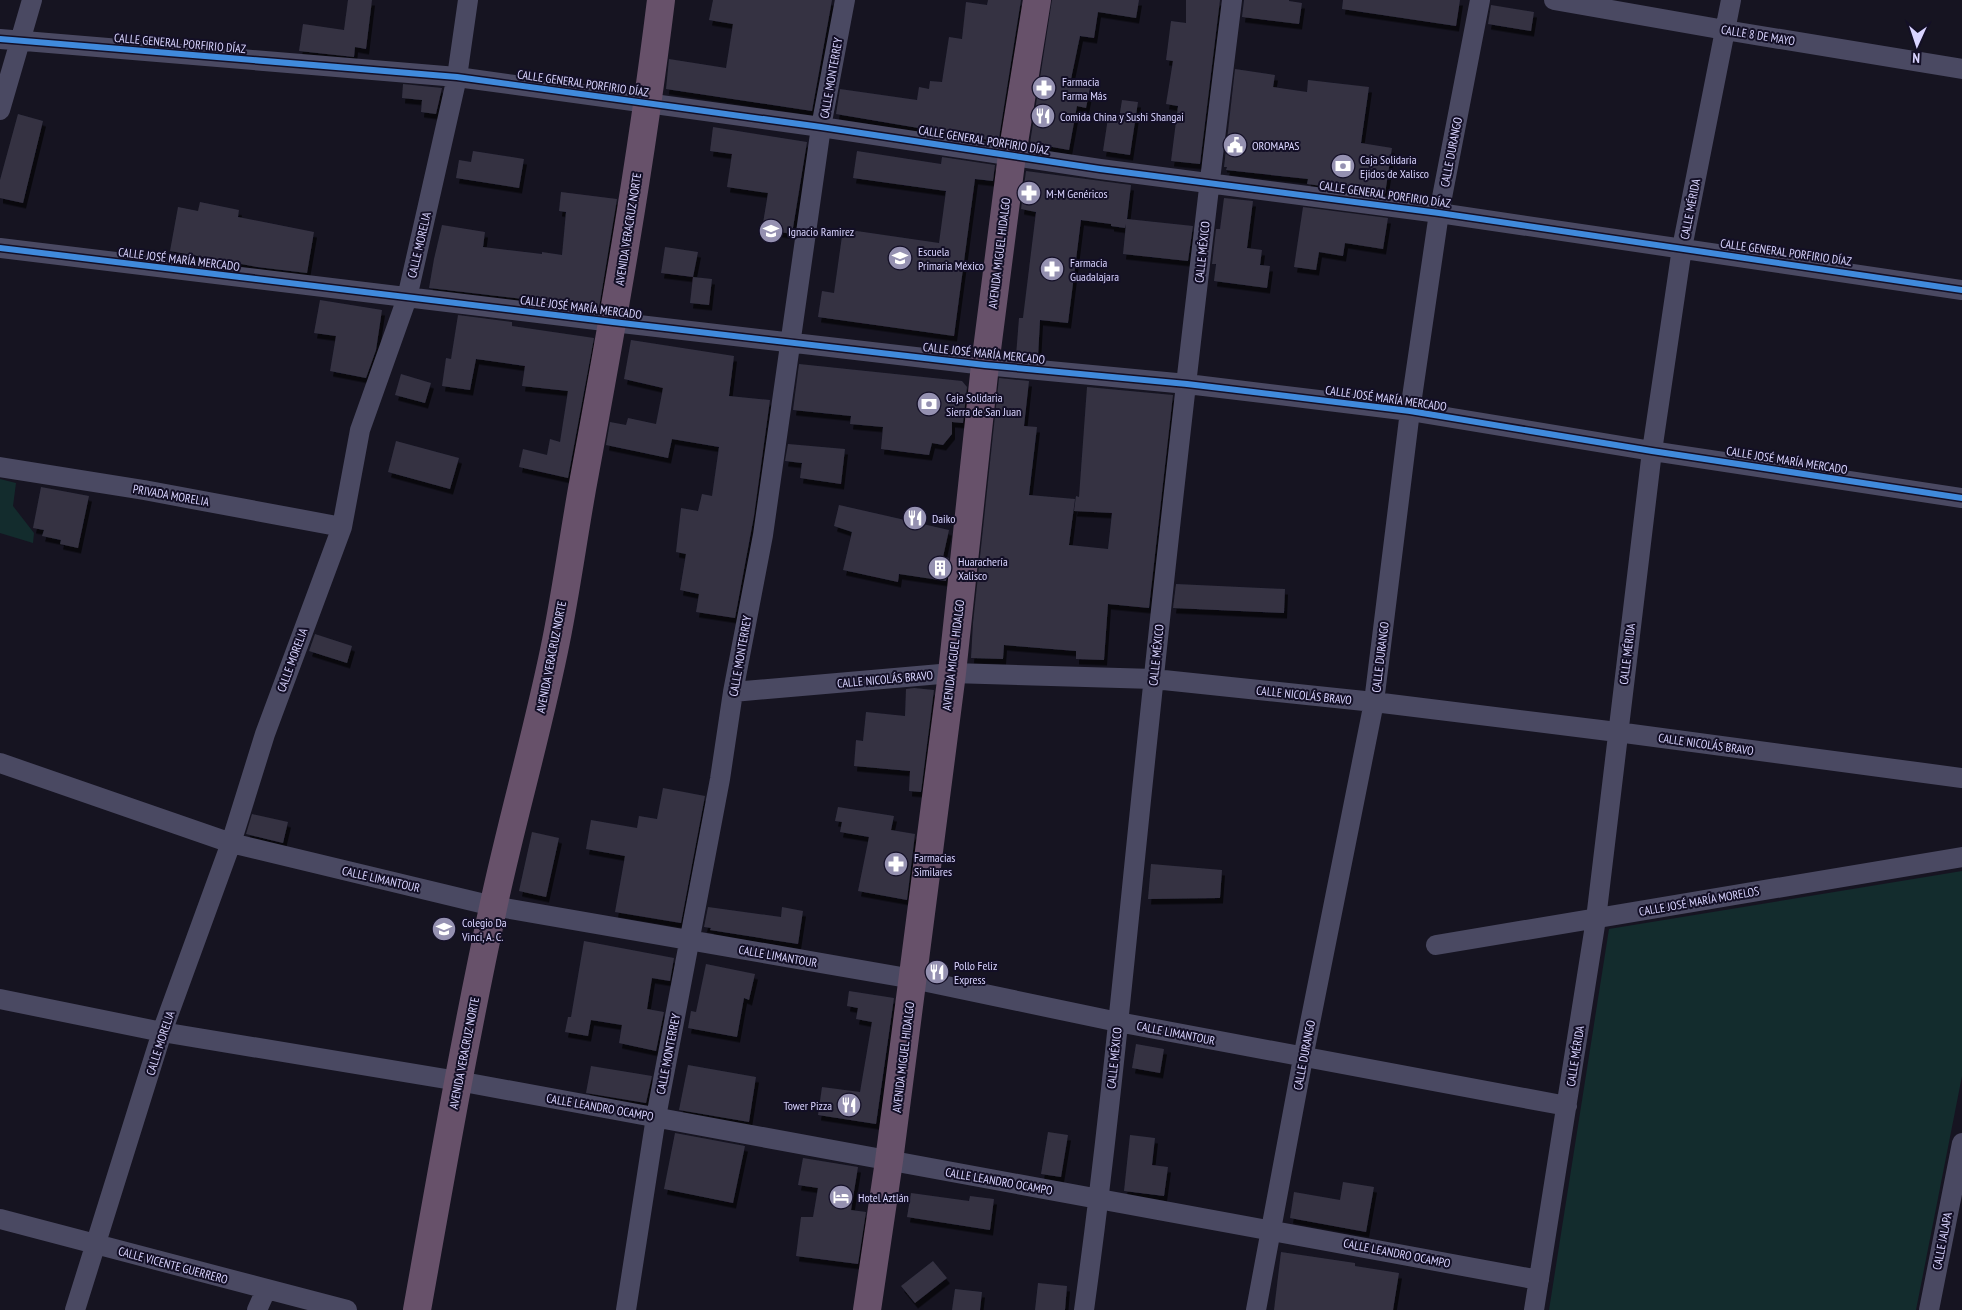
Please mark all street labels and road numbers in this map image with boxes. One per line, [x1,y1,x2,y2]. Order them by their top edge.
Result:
street label: CALLE 8 DE MAYO [1720,22,1796,48]
street label: CALLE GENERAL PORFIRIO DÍAZ [113,30,247,56]
street label: CALLE MONTERREY [817,36,846,120]
street label: CALLE GENERAL PORFIRIO DÍAZ [516,66,650,100]
street label: CALLE DURANGO [1437,115,1465,188]
street label: CALLE GENERAL PORFIRIO DÍAZ [917,122,1051,158]
street label: AVENIDA VERACRUZ NORTE [612,171,644,287]
street label: CALLE GENERAL PORFIRIO DÍAZ [1318,177,1452,211]
street label: CALLE MÉRIDA [1677,177,1703,241]
street label: AVENIDA MIGUEL HIDALGO [985,196,1013,309]
street label: CALLE MORELIA [404,210,434,279]
street label: CALLE MÉXICO [1191,220,1213,284]
street label: CALLE GENERAL PORFIRIO DÍAZ [1719,235,1853,269]
street label: CALLE JOSÉ MARÍA MERCADO [117,244,241,274]
street label: CALLE JOSÉ MARÍA MERCADO [519,292,643,322]
street label: CALLE JOSÉ MARÍA MERCADO [922,339,1046,367]
street label: CALLE JOSÉ MARÍA MERCADO [1324,382,1448,414]
street label: CALLE JOSÉ MARÍA MERCADO [1725,443,1849,477]
street label: PRIVADA MORELIA [132,481,211,509]
street label: AVENIDA MIGUEL HIDALGO [939,598,967,711]
street label: AVENIDA VERACRUZ NORTE [533,600,569,714]
street label: CALLE MONTERREY [726,614,755,698]
street label: CALLE DURANGO [1368,620,1392,693]
street label: CALLE MÉRIDA [1616,622,1638,685]
street label: CALLE MÉXICO [1145,623,1167,687]
street label: CALLE MORELIA [273,626,311,694]
street label: CALLE NICOLÁS BRAVO [836,667,934,691]
street label: CALLE NICOLÁS BRAVO [1255,683,1353,708]
street label: CALLE NICOLÁS BRAVO [1657,730,1755,758]
street label: CALLE LIMANTOUR [341,863,422,895]
street label: CALLE JOSÉ MARÍA MORELOS [1638,883,1760,919]
street label: CALLE LIMANTOUR [737,942,819,970]
street label: AVENIDA VERACRUZ NORTE [446,996,482,1110]
street label: AVENIDA MIGUEL HIDALGO [889,1000,917,1113]
street label: CALLE MORELIA [142,1008,178,1077]
street label: CALLE MONTERREY [653,1012,683,1096]
street label: CALLE LIMANTOUR [1135,1018,1217,1048]
street label: CALLE DURANGO [1290,1018,1318,1091]
street label: CALLE MÉRIDA [1563,1024,1587,1088]
street label: CALLE MÉXICO [1103,1026,1125,1090]
street label: CALLE LEANDRO OCAMPO [545,1090,655,1124]
street label: CALLE LEANDRO OCAMPO [944,1164,1054,1198]
street label: CALLE JALAPA [1929,1211,1955,1271]
street label: CALLE LEANDRO OCAMPO [1342,1235,1452,1271]
street label: CALLE VICENTE GUERRERO [117,1243,230,1287]

